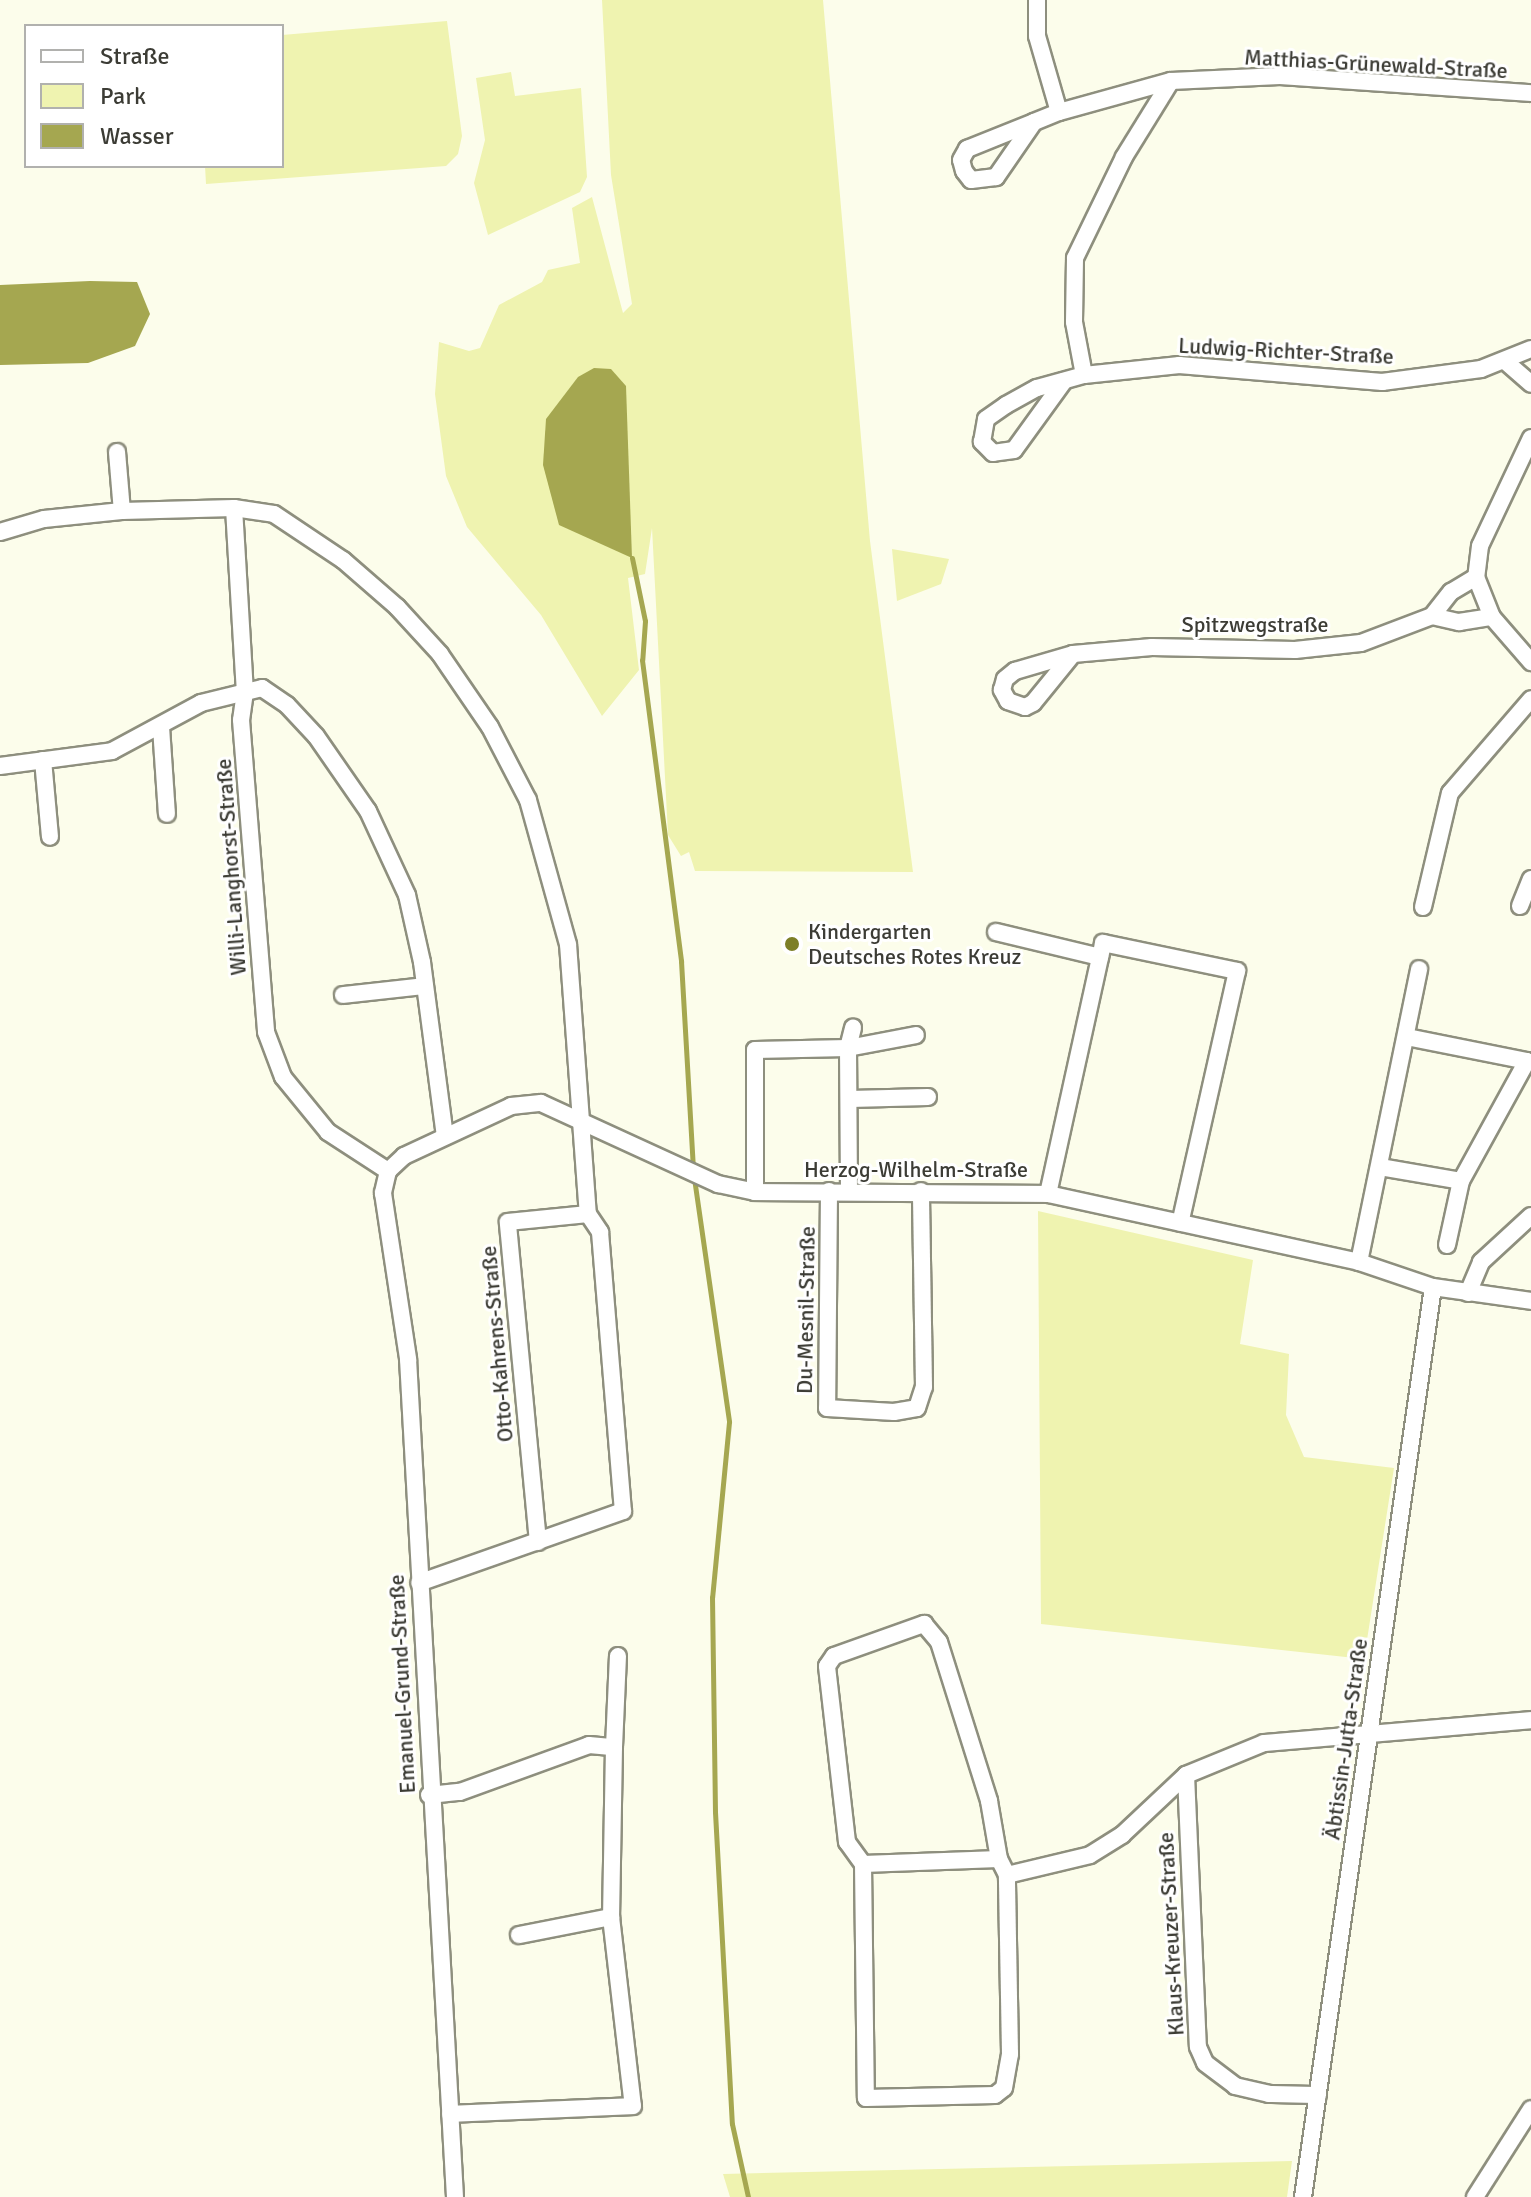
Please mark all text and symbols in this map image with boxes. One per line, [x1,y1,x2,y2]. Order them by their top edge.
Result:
legend [24,24,284,168]
text: Straße [100,41,170,71]
street label: Matthias-Grünewald-Straße [1244,44,1508,84]
text: Park [100,81,146,111]
text: Wasser [100,121,174,151]
street label: Ludwig-Richter-Straße [1178,332,1394,370]
street label: Spitzwegstraße [1181,612,1329,638]
street label: Willi-Langhorst-Straße [210,758,252,976]
place label: Kindergarten Deutsches Rotes Kreuz [808,918,1021,970]
marker: Kindergarten Deutsches Rotes Kreuz [783,935,801,953]
street label: Herzog-Wilhelm-Straße [804,1157,1028,1183]
street label: Du-Mesnil-Straße [791,1226,821,1394]
street label: Otto-Kahrens-Straße [475,1245,519,1443]
street label: Emanuel-Grund-Straße [383,1574,421,1794]
street label: Äbtissin-Jutta-Straße [1319,1636,1373,1842]
street label: Klaus-Kreuzer-Straße [1152,1831,1190,2037]

